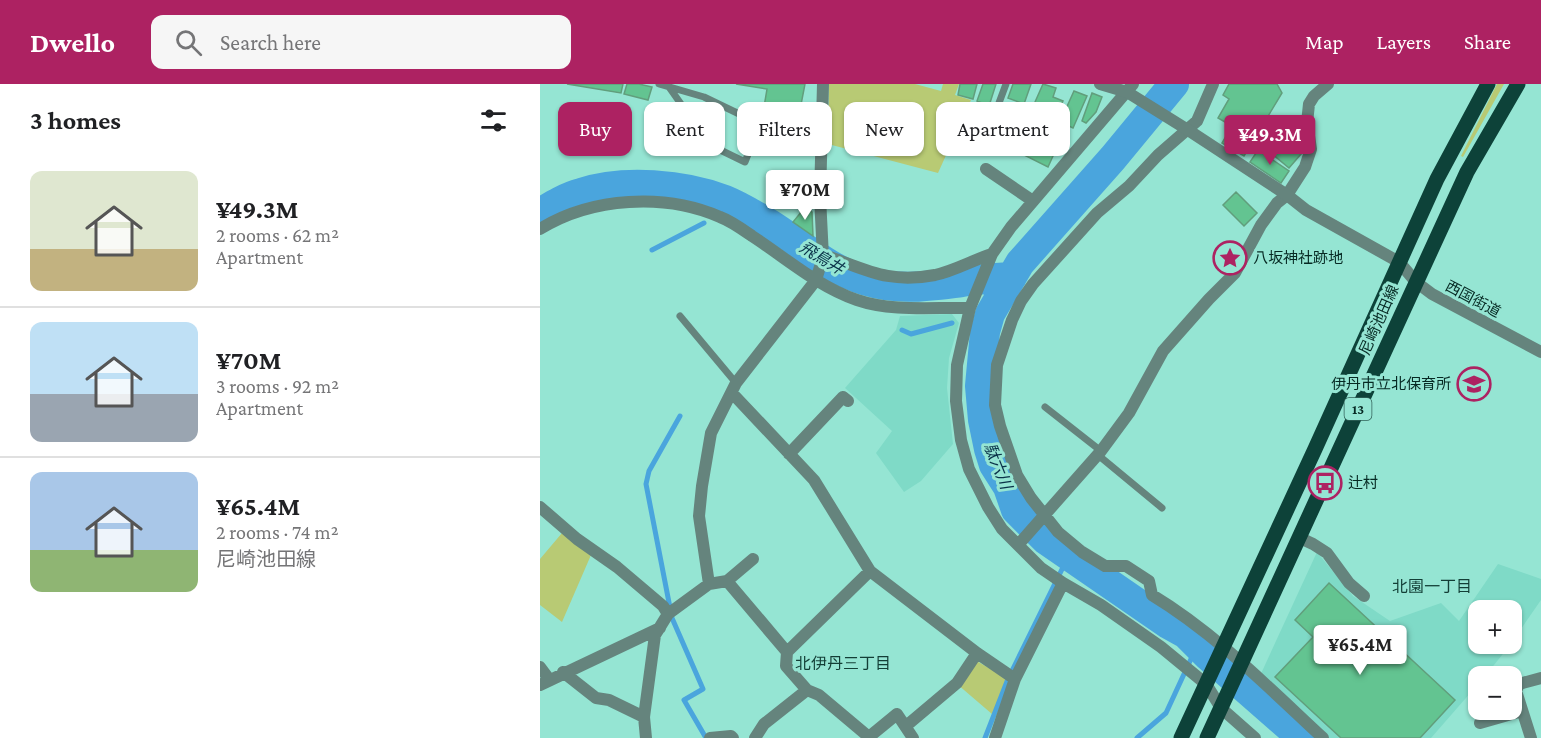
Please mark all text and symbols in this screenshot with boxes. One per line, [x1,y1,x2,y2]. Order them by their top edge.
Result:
search box [151,15,571,69]
icon: search [172,26,205,59]
text: Dwello [30,27,115,58]
text: Search here [220,30,321,55]
text: Map [1305,30,1344,54]
text: Layers [1377,30,1431,54]
text: Share [1464,30,1511,54]
chip: Buy [558,102,632,156]
chip: Rent [644,102,725,156]
chip: Filters [737,102,832,156]
chip: New [844,102,924,156]
chip: Apartment [936,102,1070,156]
icon: filters [477,104,510,137]
text: 3 homes [30,106,121,135]
pin: ¥49.3M [1221,115,1319,166]
text: ¥49.3M [1238,123,1302,145]
pin: ¥70M [769,170,841,221]
text: ¥70M [780,178,830,200]
icon: home [78,195,150,267]
text: ¥49.3M [216,195,298,224]
text: 2 rooms · 62 m² [216,224,339,246]
water label: 飛鳥井 [797,238,849,279]
place icon: 八坂神社跡地 [1212,240,1248,276]
text: Apartment [216,246,303,268]
place label: 八坂神社跡地 [1253,250,1343,266]
street label: 西国街道 [1443,278,1503,320]
street label: 尼崎池田線 [1356,282,1402,358]
icon: home [78,346,150,418]
text: ¥70M [216,346,281,375]
school or university icon: 伊丹市立北保育所 [1456,366,1492,402]
text: 3 rooms · 92 m² [216,375,339,397]
place label: 伊丹市立北保育所 [1331,375,1451,392]
text: Apartment [216,397,303,419]
road number: 13 [1344,398,1372,420]
water label: 駄六川 [981,441,1016,493]
bus stop icon: 辻村 [1307,465,1343,501]
place label: 辻村 [1348,474,1378,491]
text: ¥65.4M [216,492,300,521]
icon: home [78,496,150,568]
text: 2 rooms · 74 m² [216,521,338,543]
text: 尼崎池田線 [216,548,316,570]
district label: 北園一丁目 [1392,578,1472,595]
map controls [1468,600,1522,720]
button: + [1468,600,1522,654]
pin: ¥65.4M [1311,625,1409,676]
text: ¥65.4M [1328,633,1392,655]
district label: 北伊丹三丁目 [795,655,891,672]
button: − [1468,666,1522,720]

